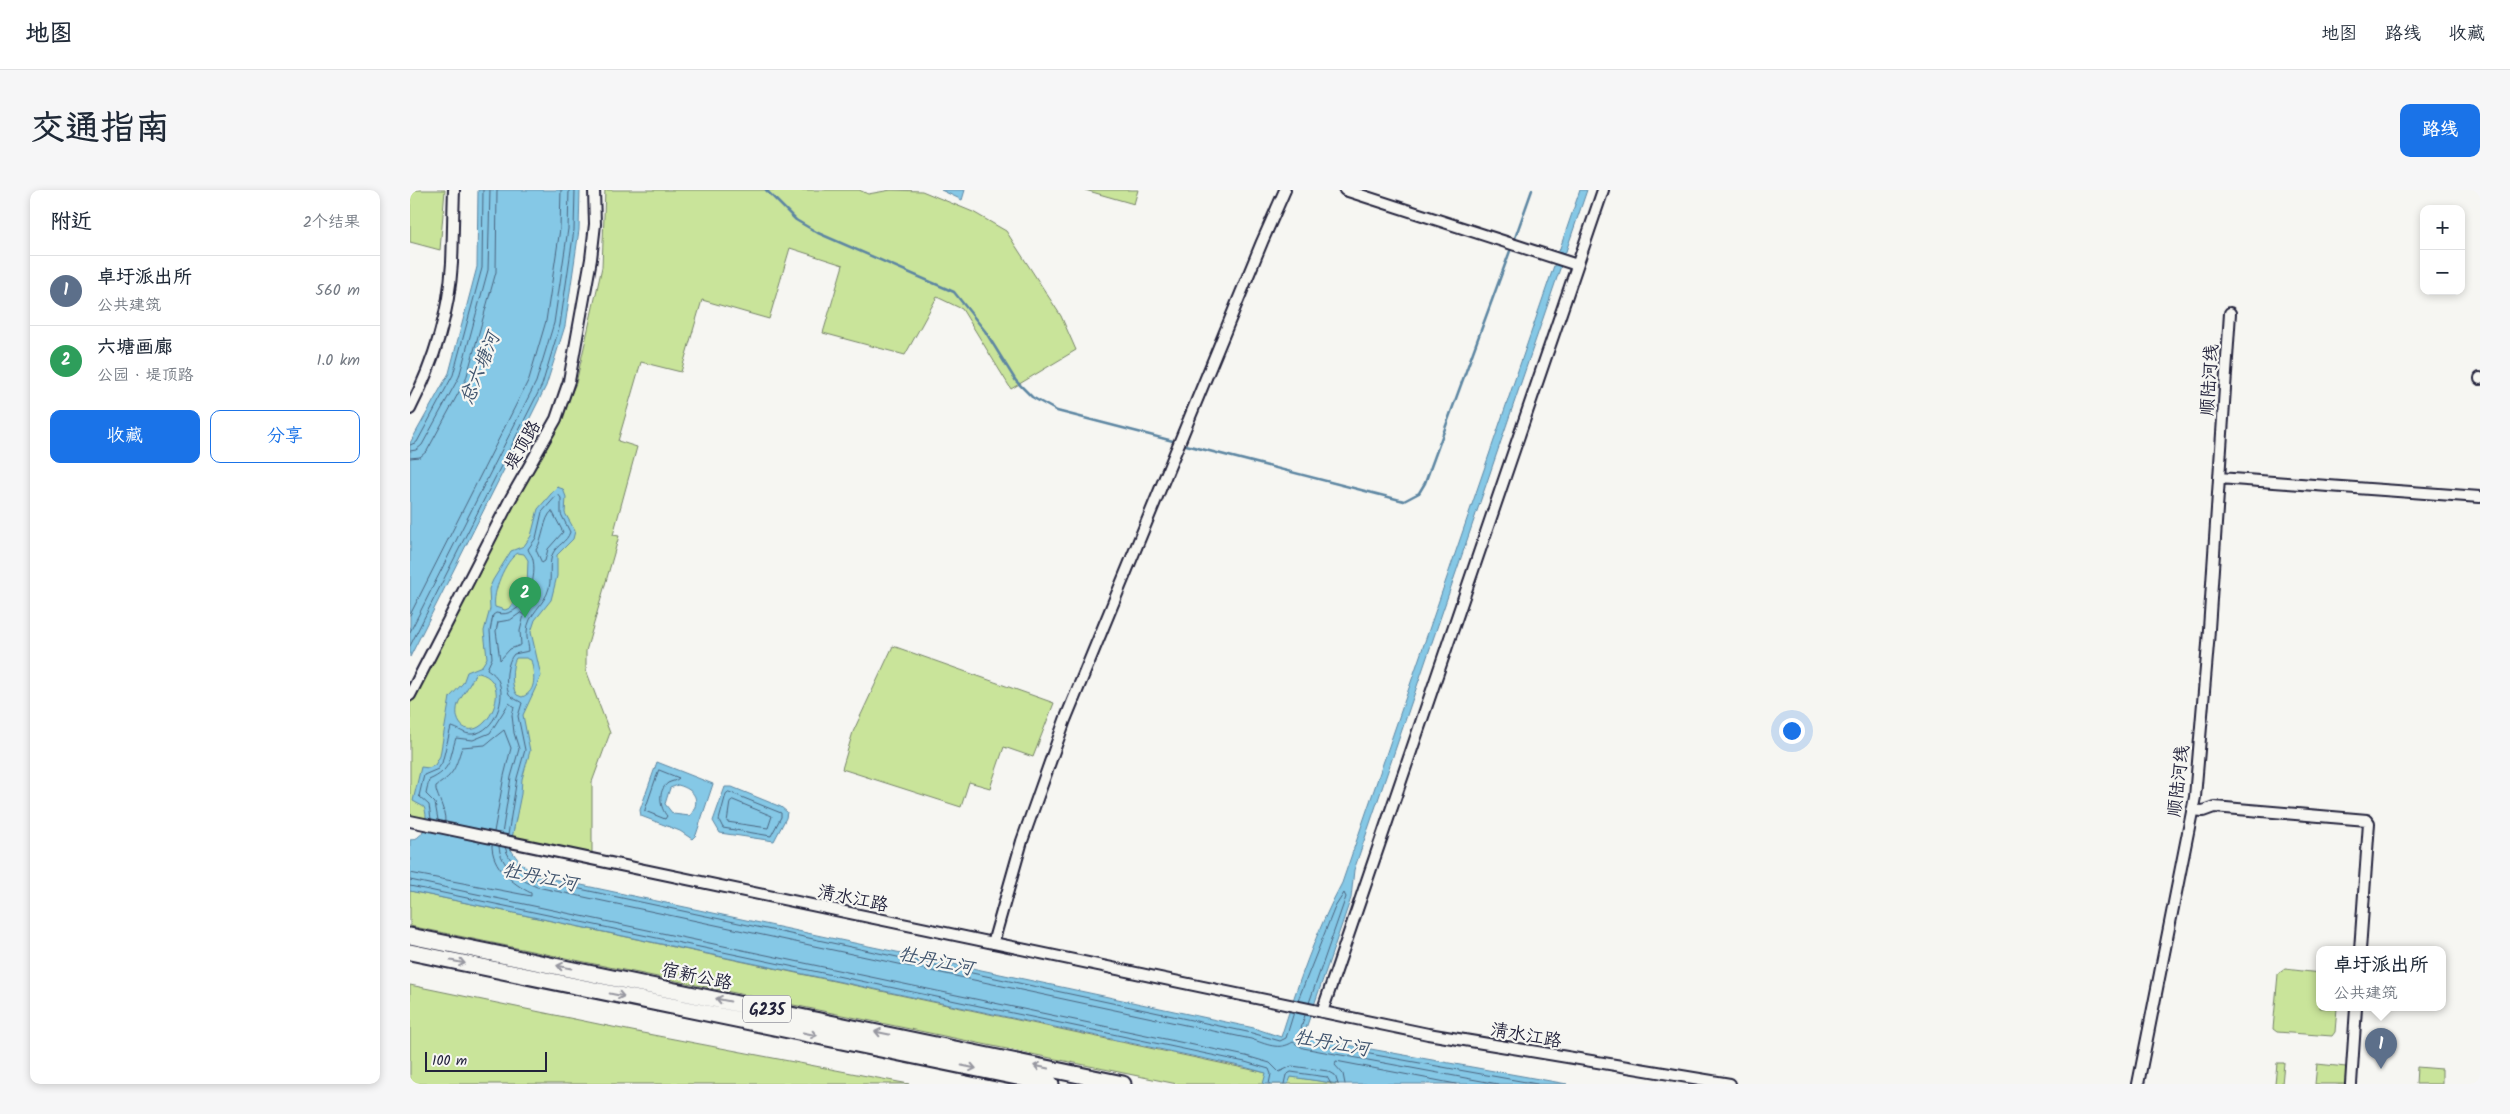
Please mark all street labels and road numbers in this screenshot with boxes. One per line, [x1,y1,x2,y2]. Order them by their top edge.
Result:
street label: 顺陆河线 [2194,343,2227,417]
street label: 堤顶路 [497,415,549,476]
street label: 顺陆河线 [2161,744,2198,819]
street label: 清水江路 [814,878,891,921]
street label: 宿新公路 [658,956,735,999]
road number: G235 [743,996,791,1022]
street label: 清水江路 [1488,1016,1564,1057]

